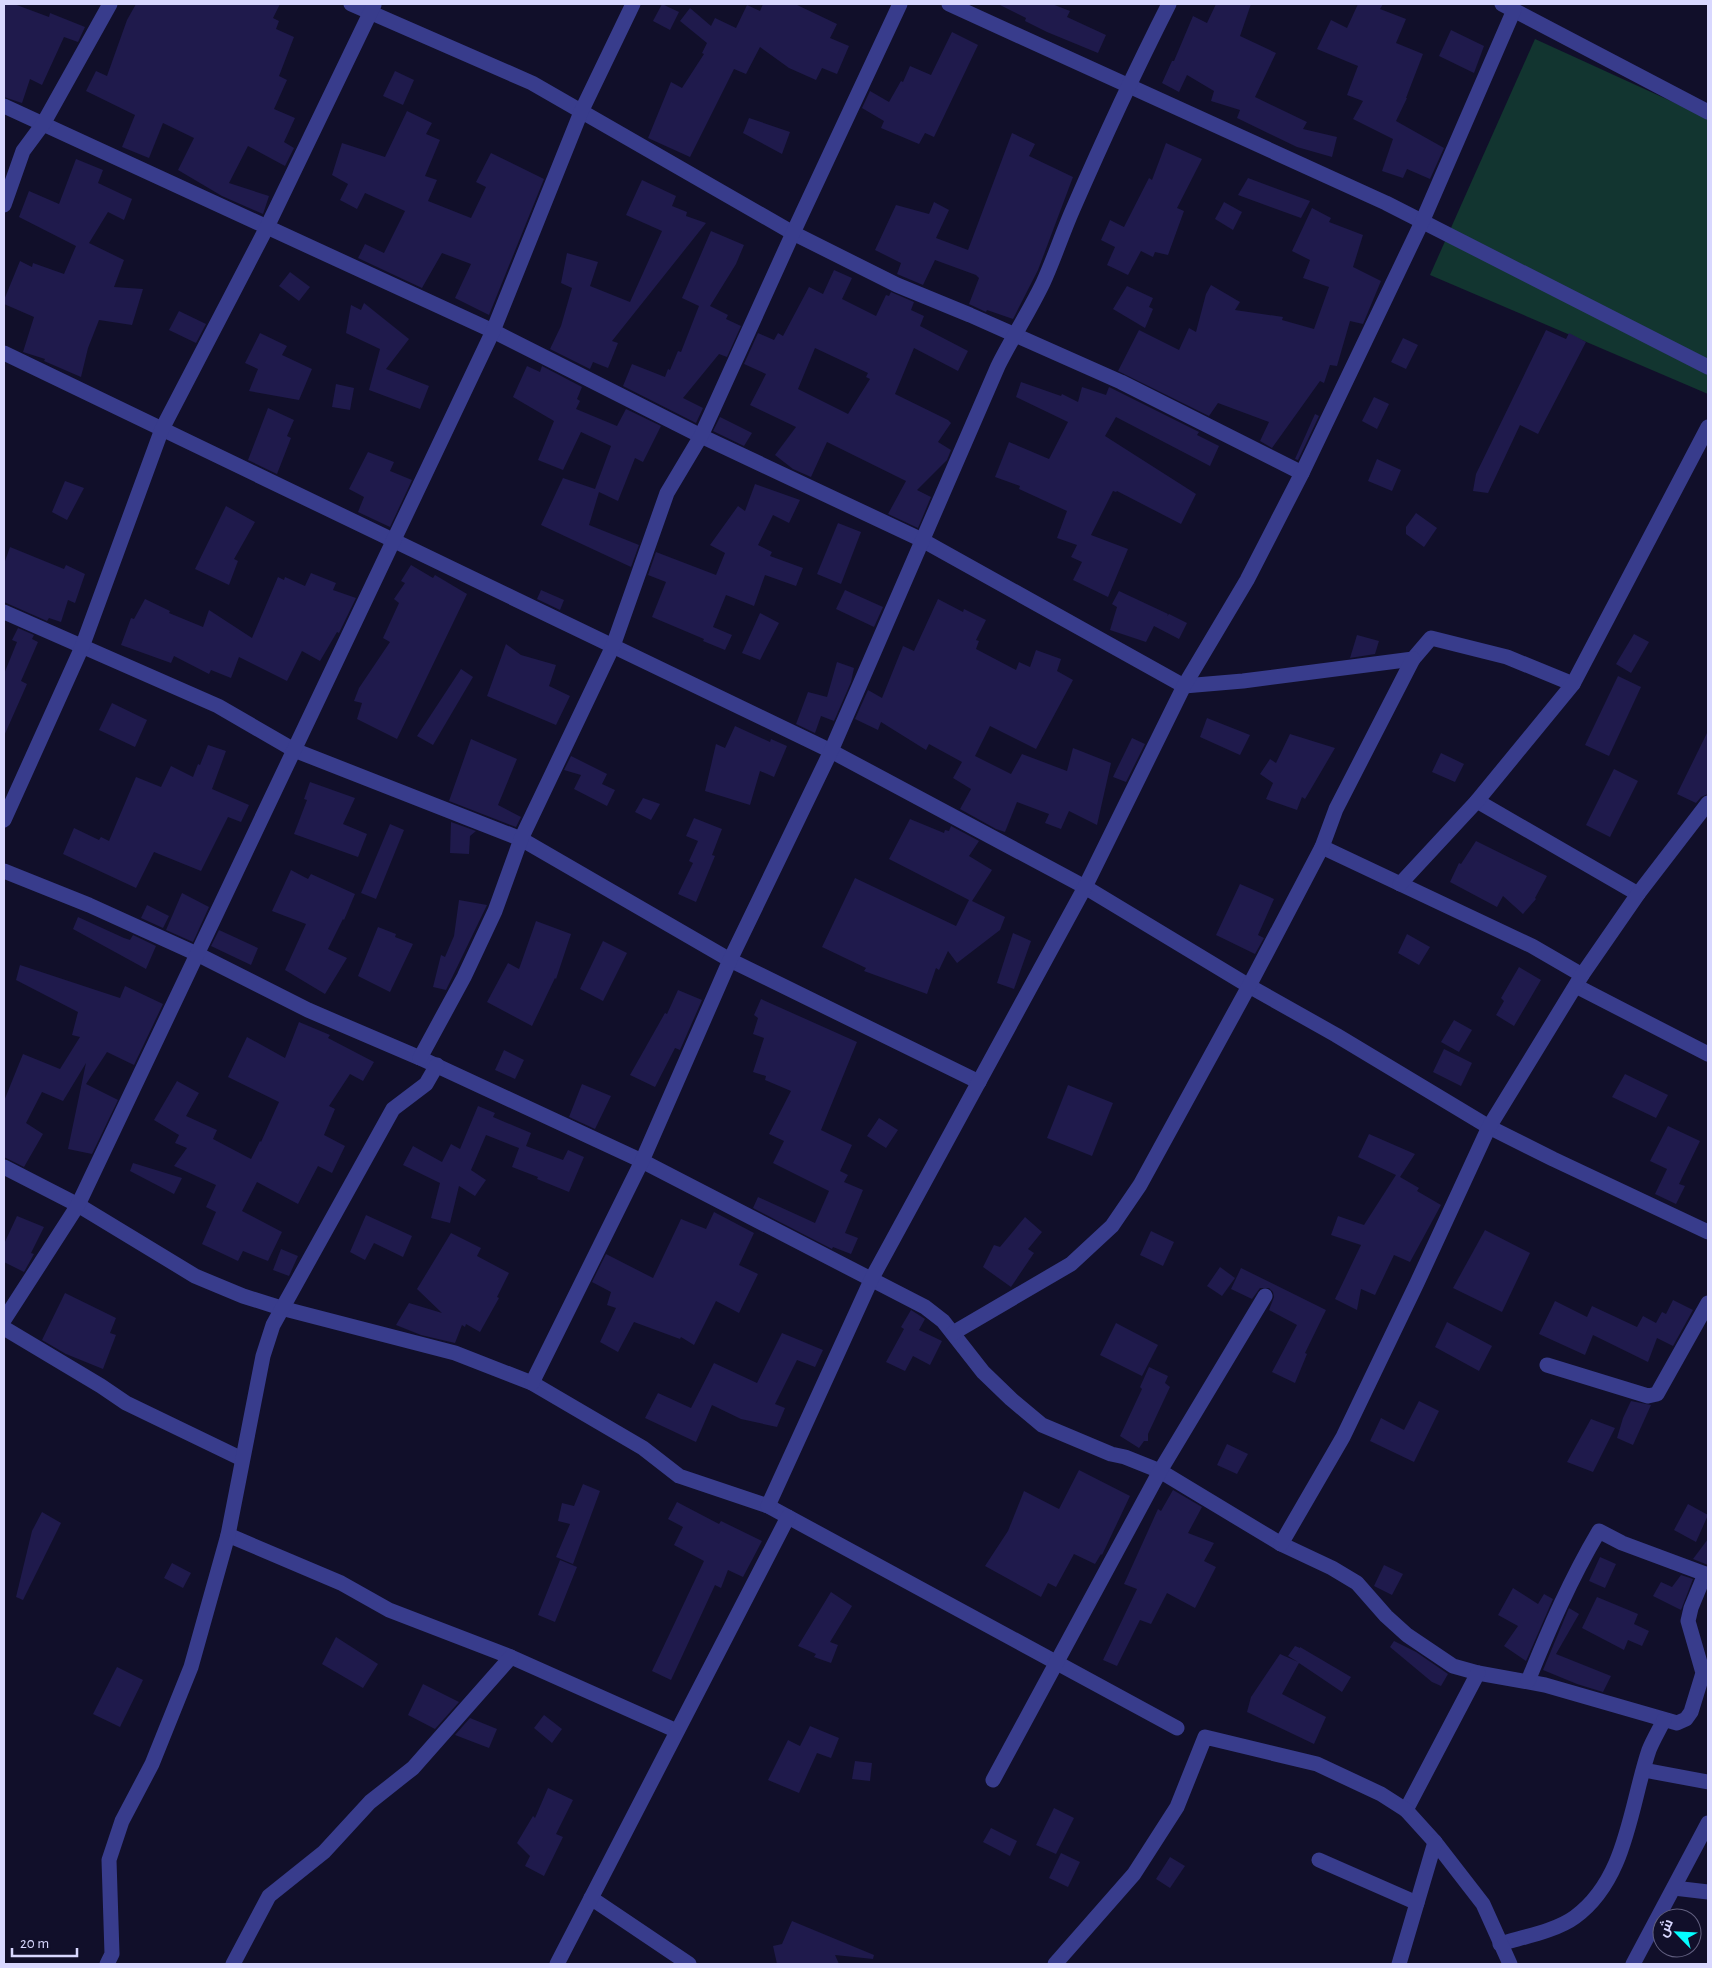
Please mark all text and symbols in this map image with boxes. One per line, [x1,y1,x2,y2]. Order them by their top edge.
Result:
north arrow [1652,1908,1702,1958]
text: ش [1654,1916,1677,1940]
scale bar [12,1926,78,1958]
text: 20 m [20,1936,49,1951]

